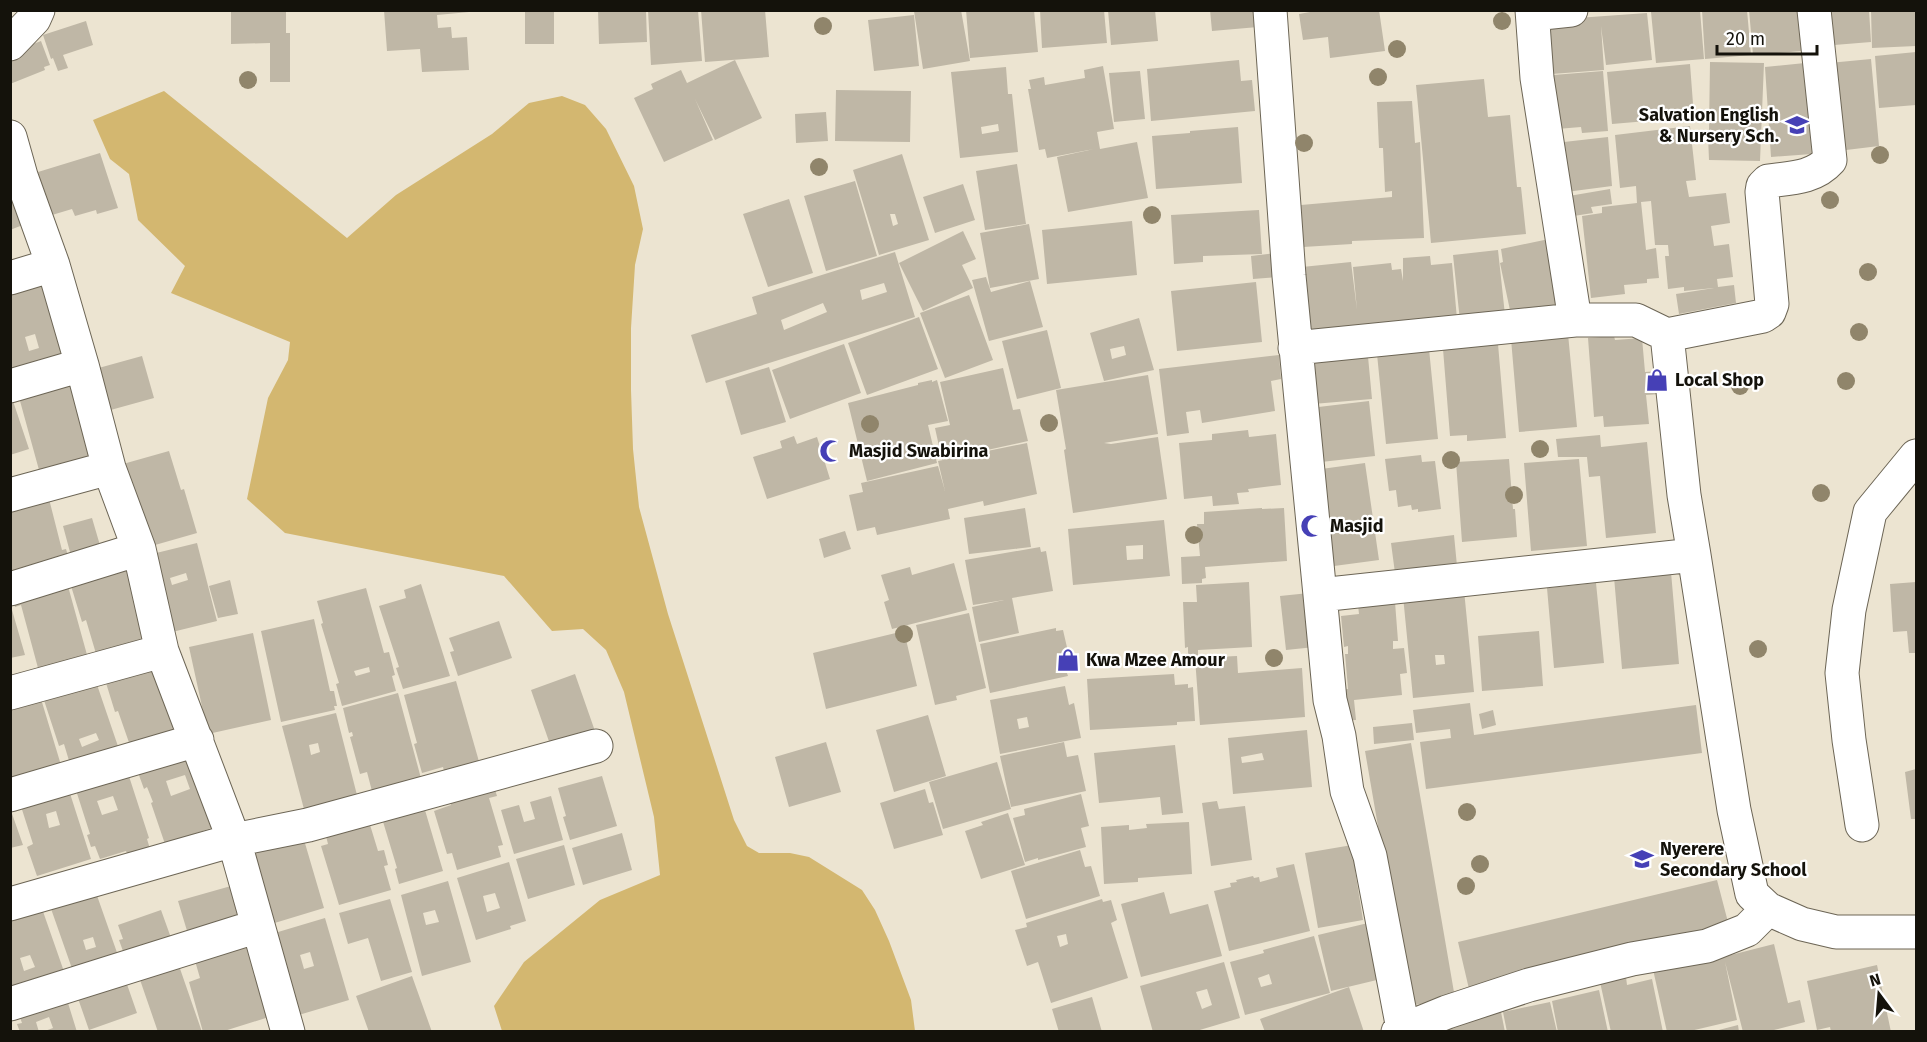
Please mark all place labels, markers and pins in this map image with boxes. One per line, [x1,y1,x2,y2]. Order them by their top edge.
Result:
place label: Salvation English & Nursery Sch. [1639,104,1779,147]
school or university icon: Salvation English & Nursery Sch. [1784,112,1810,138]
shop icon: Local Shop [1644,367,1670,393]
place label: Local Shop [1675,369,1764,391]
mosque icon: Masjid Swabirina [818,438,844,464]
place label: Masjid Swabirina [849,440,989,462]
mosque icon: Masjid [1299,513,1325,539]
place label: Masjid [1330,515,1383,537]
shop icon: Kwa Mzee Amour [1055,647,1081,673]
place label: Kwa Mzee Amour [1086,649,1226,671]
place label: Nyerere Secondary School [1660,838,1807,881]
school or university icon: Nyerere Secondary School [1629,846,1655,872]

